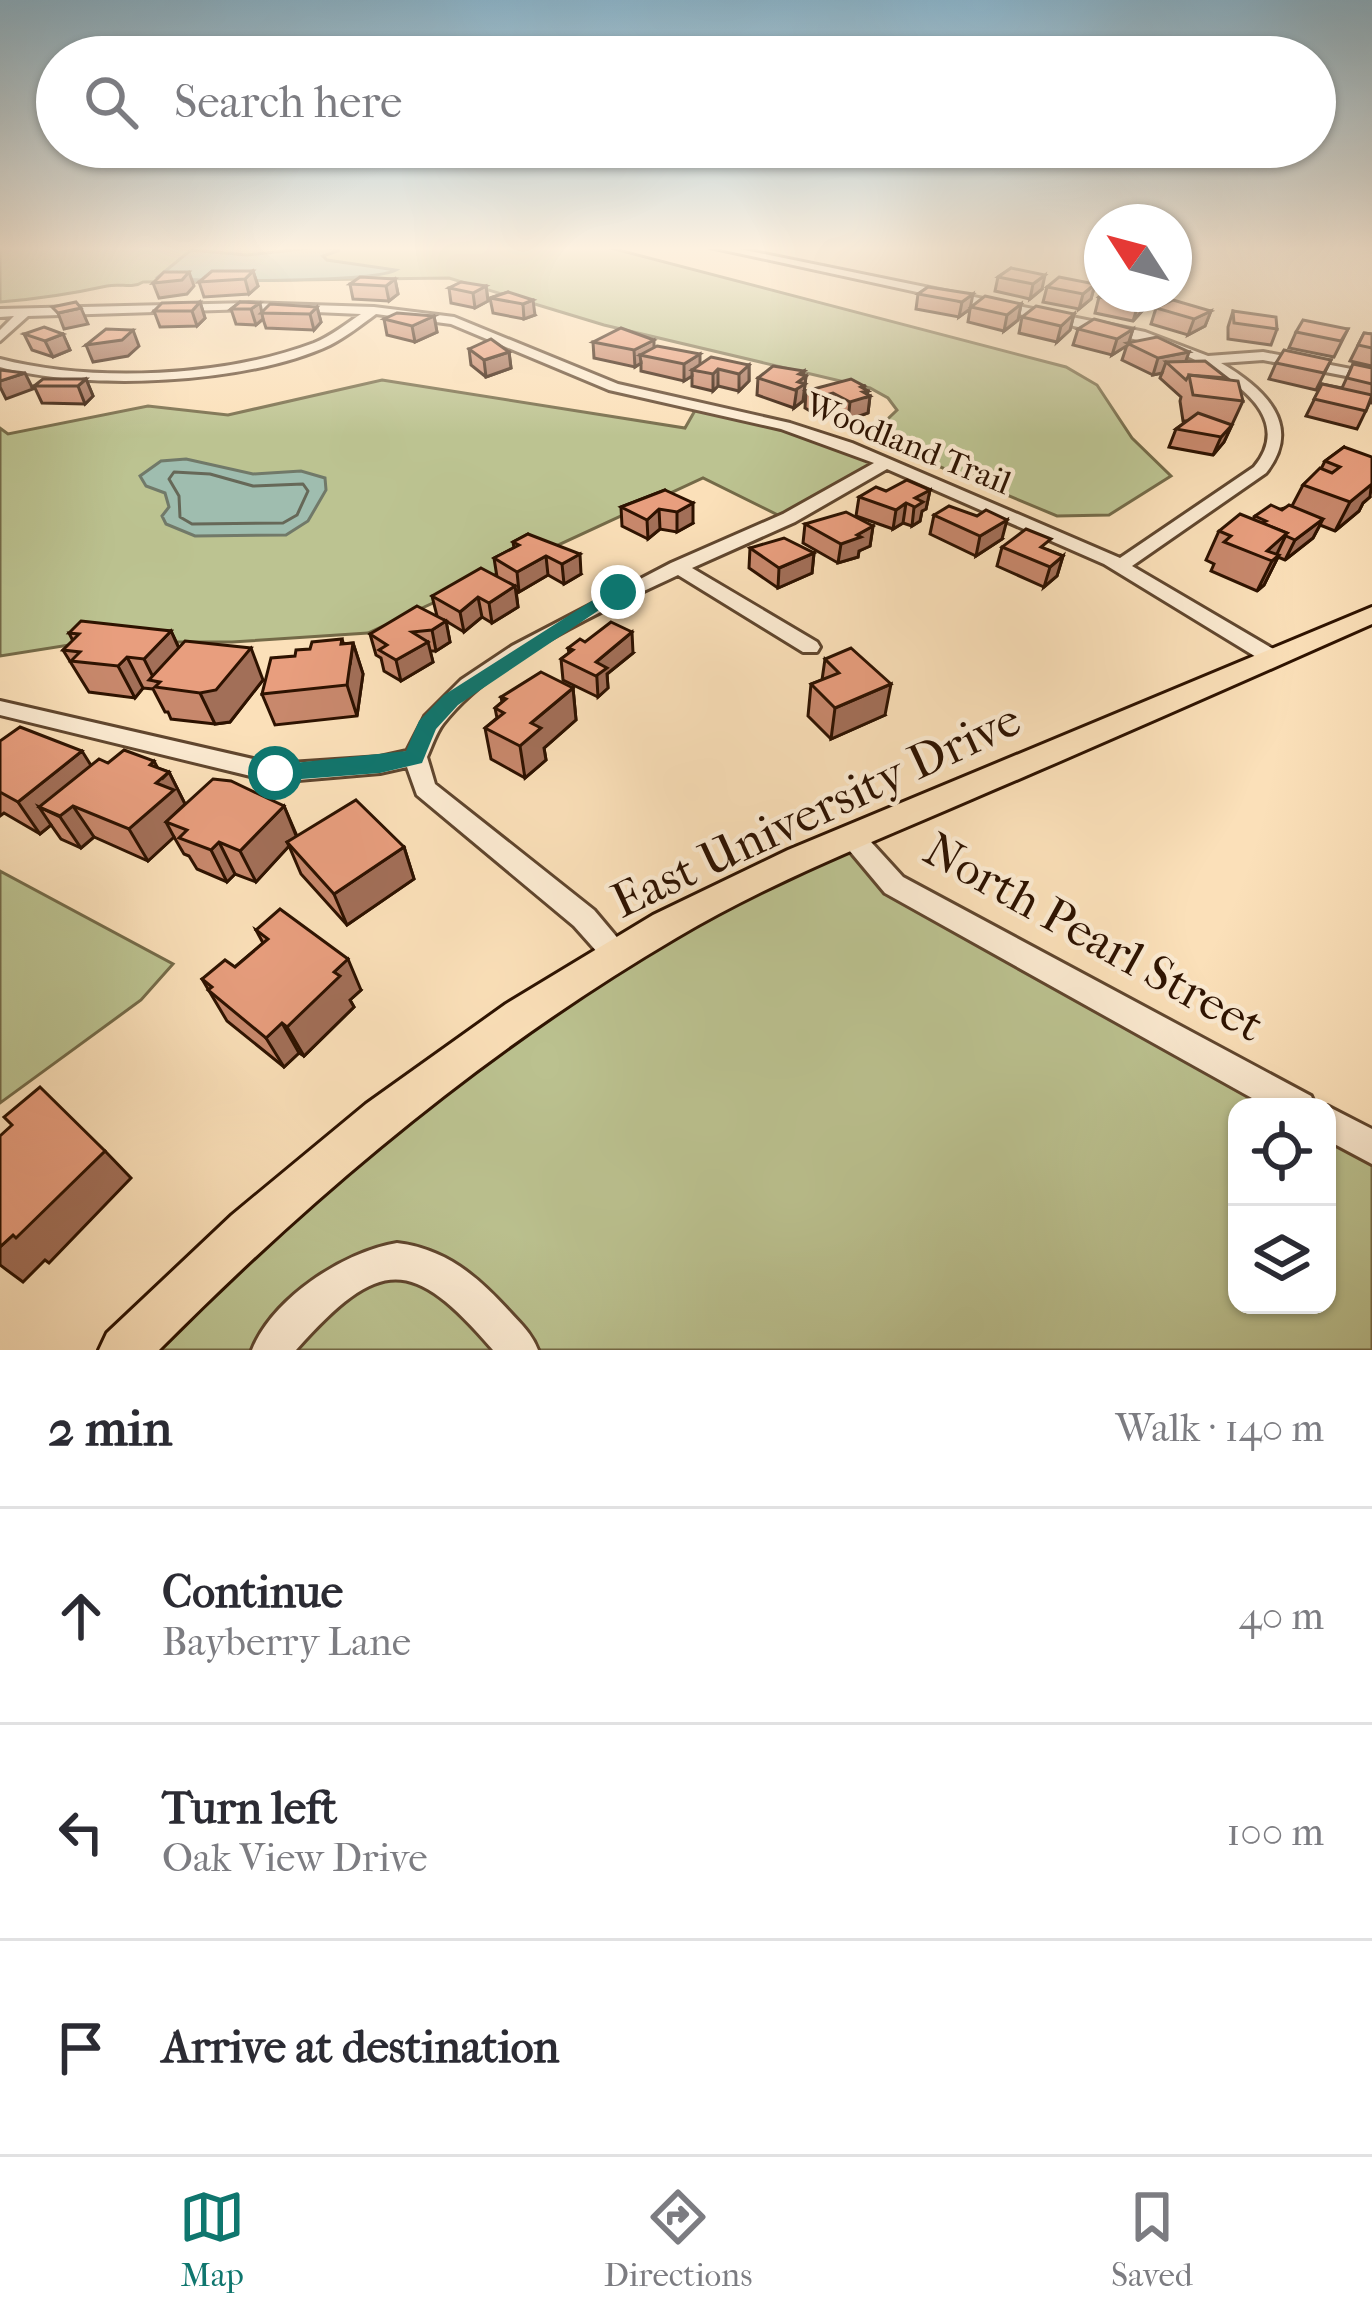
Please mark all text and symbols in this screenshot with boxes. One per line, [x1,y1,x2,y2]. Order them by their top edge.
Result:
search box [36,36,1336,168]
icon: search [78,69,144,135]
text: Search here [174,76,402,129]
north arrow [1084,204,1192,312]
street label: Woodland Trail [799,385,1016,503]
route end [591,565,645,619]
street label: East University Drive [603,691,1029,929]
route start [248,746,302,800]
street label: North Pearl Street [915,821,1273,1053]
map controls [1228,1098,1336,1314]
button: locate [1228,1098,1336,1206]
button: layers [1228,1206,1336,1314]
text: 2 min [48,1398,172,1458]
text: Walk · 140 m [1116,1405,1324,1451]
text: Continue [162,1566,343,1619]
icon: ahead [48,1583,114,1649]
text: 40 m [1239,1593,1324,1639]
text: Bayberry Lane [162,1619,411,1665]
text: Turn left [162,1782,337,1835]
icon: left [48,1799,114,1865]
text: 100 m [1226,1809,1324,1855]
text: Oak View Drive [162,1835,428,1881]
icon: arrive [48,2015,114,2081]
text: Arrive at destination [162,2021,559,2074]
tab: Map [179,2184,245,2295]
tab: Directions [604,2184,752,2295]
tab: Saved [1111,2184,1193,2295]

